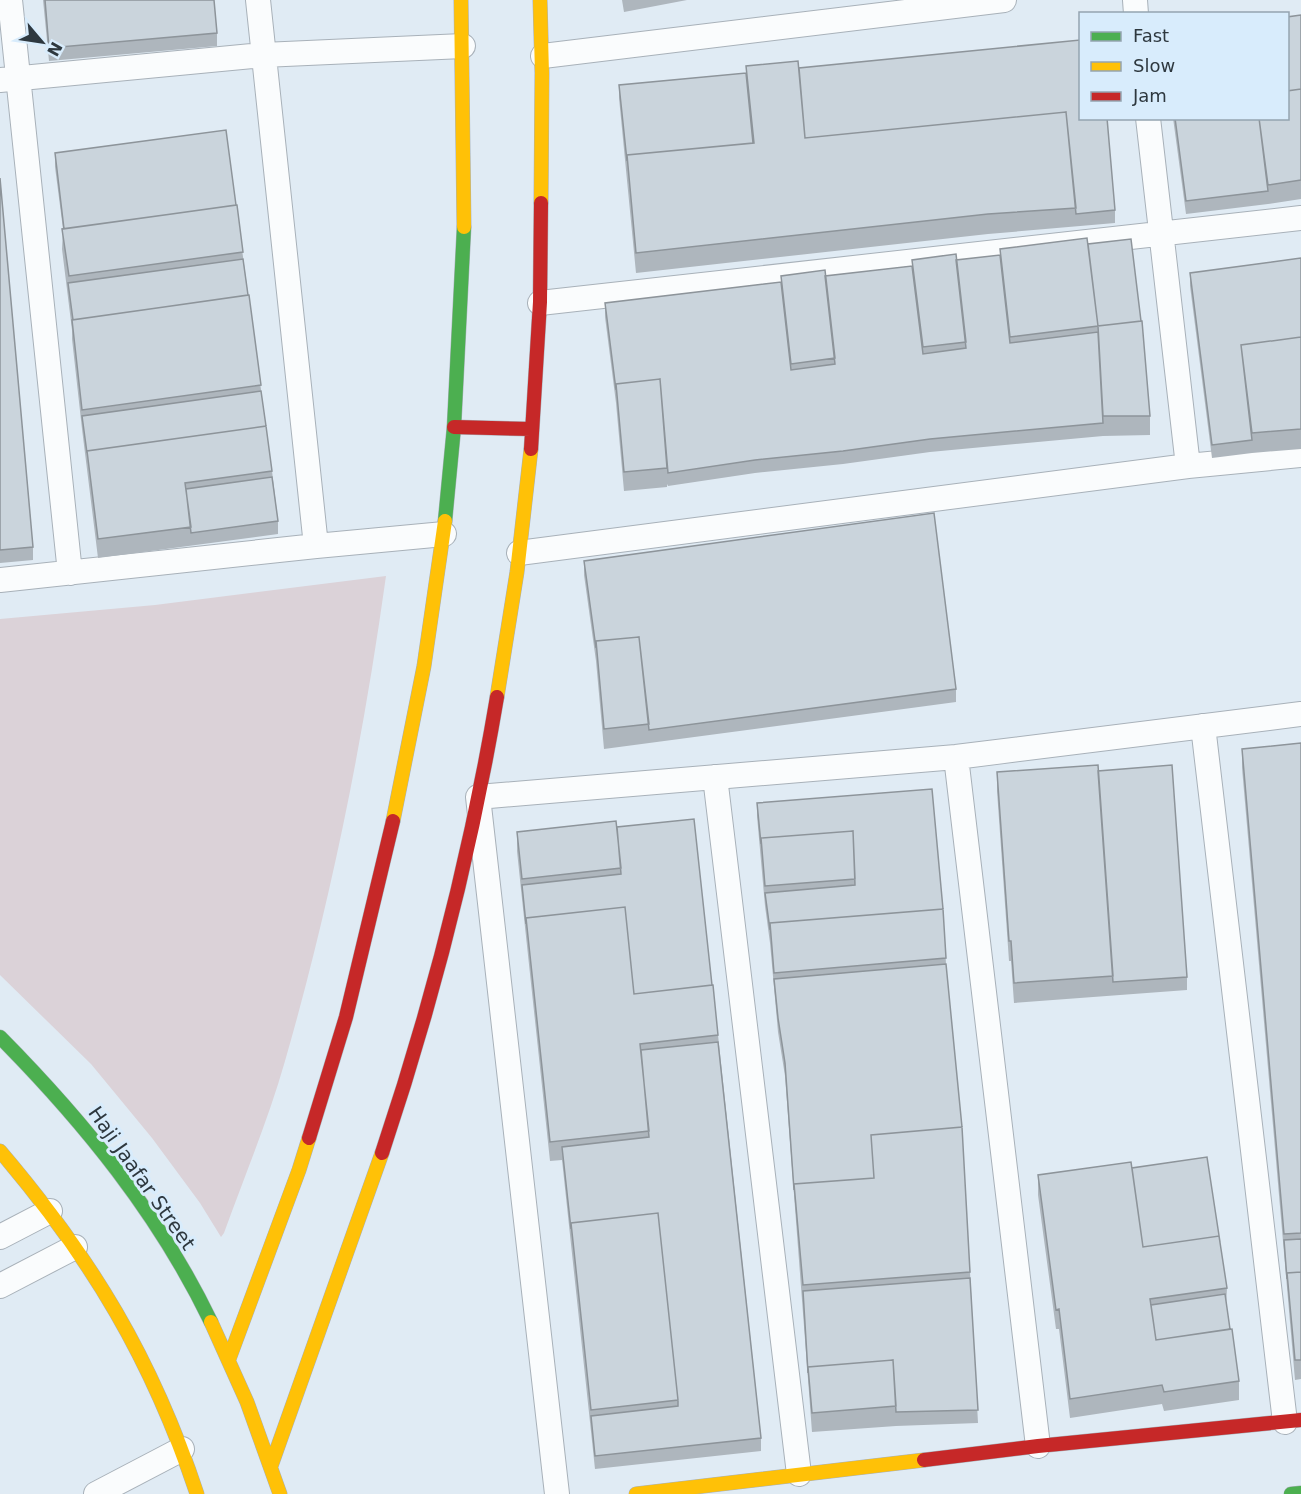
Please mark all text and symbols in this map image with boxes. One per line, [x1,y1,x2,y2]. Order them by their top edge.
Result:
north arrow [12,12,72,72]
legend [1079,12,1289,120]
text: Fast [1133,25,1169,46]
text: N [43,39,66,59]
text: Slow [1133,55,1175,76]
text: Jam [1132,85,1167,106]
street label: Haji Jaafar Street [83,1102,201,1255]

